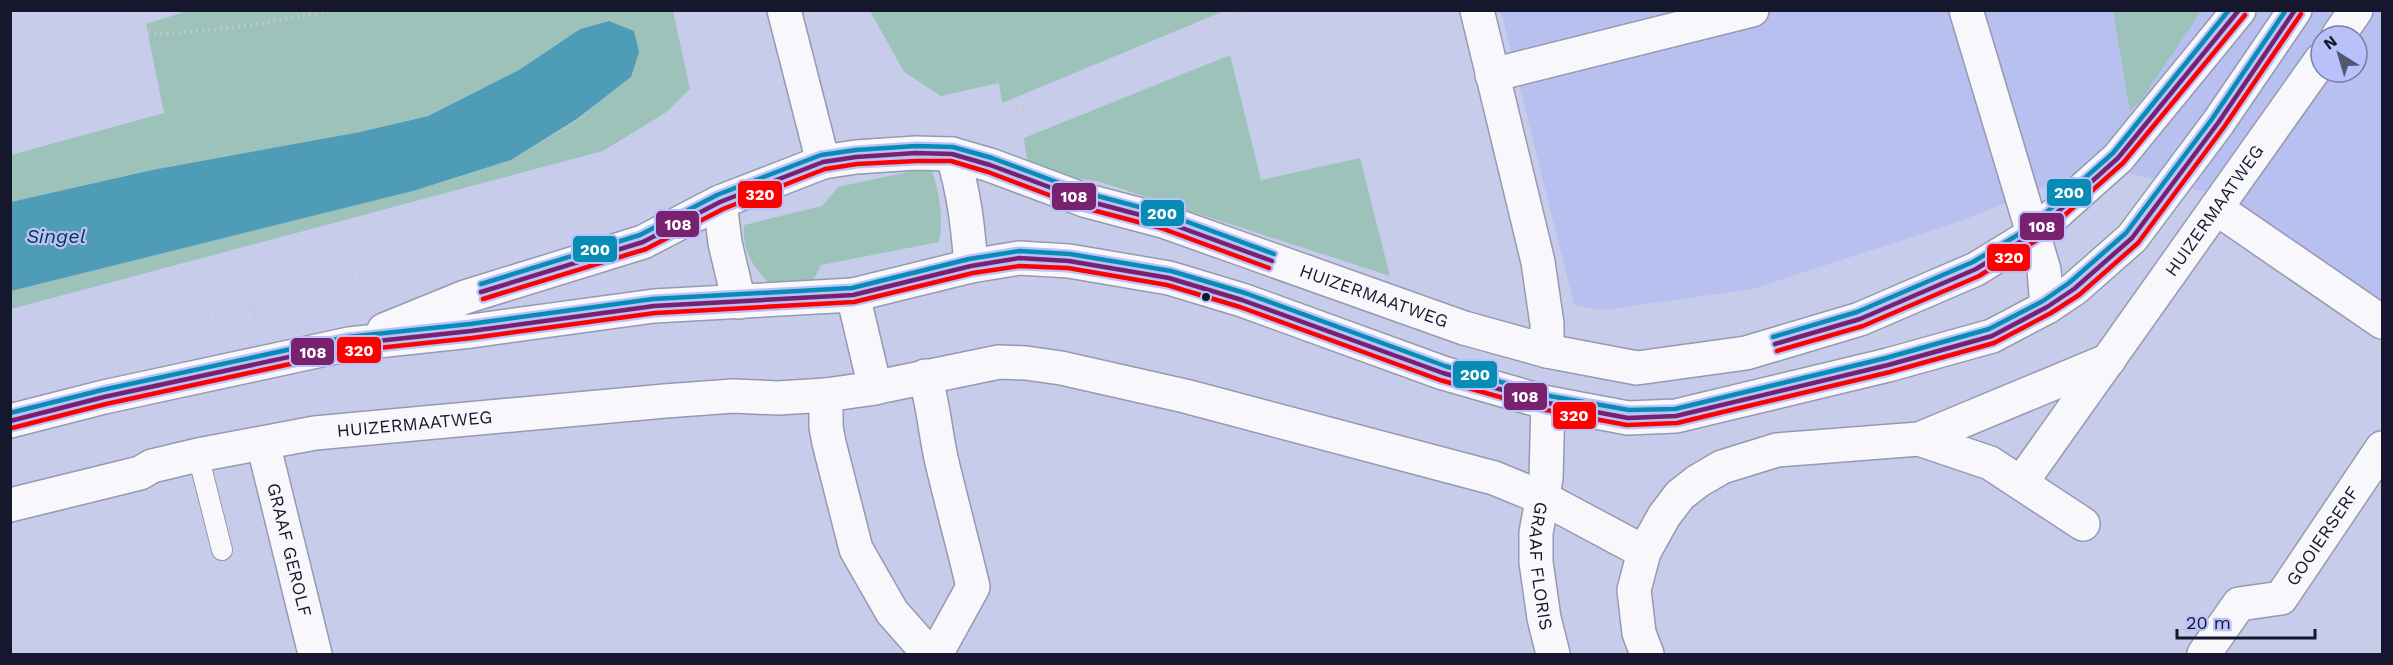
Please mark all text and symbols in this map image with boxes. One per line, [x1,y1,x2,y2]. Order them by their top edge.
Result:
north arrow [2309,24,2369,84]
text: N [2320,31,2341,54]
street label: HUIZERMAATWEG [2160,141,2268,280]
line badge: 200 [2046,178,2092,207]
line badge: 320 [737,180,783,209]
line badge: 108 [1051,182,1097,211]
text: 200 [2054,183,2084,202]
text: 320 [745,185,775,204]
text: 108 [1060,187,1088,206]
line badge: 200 [1140,199,1185,227]
text: 200 [1147,204,1177,223]
line badge: 108 [655,210,700,238]
line badge: 108 [2019,212,2065,241]
text: 108 [664,215,692,234]
text: 108 [2028,217,2056,236]
water label: Singel [26,224,86,248]
line badge: 200 [572,235,618,263]
text: 200 [580,240,610,259]
line badge: 320 [1986,243,2031,272]
text: 320 [1994,248,2024,267]
street label: HUIZERMAATWEG [1297,259,1451,332]
unlabelled marker [1200,291,1212,303]
line badge: 320 [336,336,382,364]
line badge: 108 [290,337,335,366]
text: 320 [344,341,374,360]
text: 108 [299,343,327,362]
line badge: 200 [1452,360,1498,389]
text: 200 [1460,365,1490,384]
line badge: 108 [1503,382,1548,411]
text: 108 [1511,387,1539,406]
line badge: 320 [1552,401,1597,430]
street label: HUIZERMAATWEG [336,406,493,441]
text: 320 [1559,406,1589,425]
street label: GRAAF GEROLF [263,481,316,619]
street label: GOOIERSERF [2281,482,2363,589]
street label: GRAAF FLORIS [1525,500,1558,632]
scale bar [2177,602,2315,640]
text: 20 m [2186,612,2231,633]

